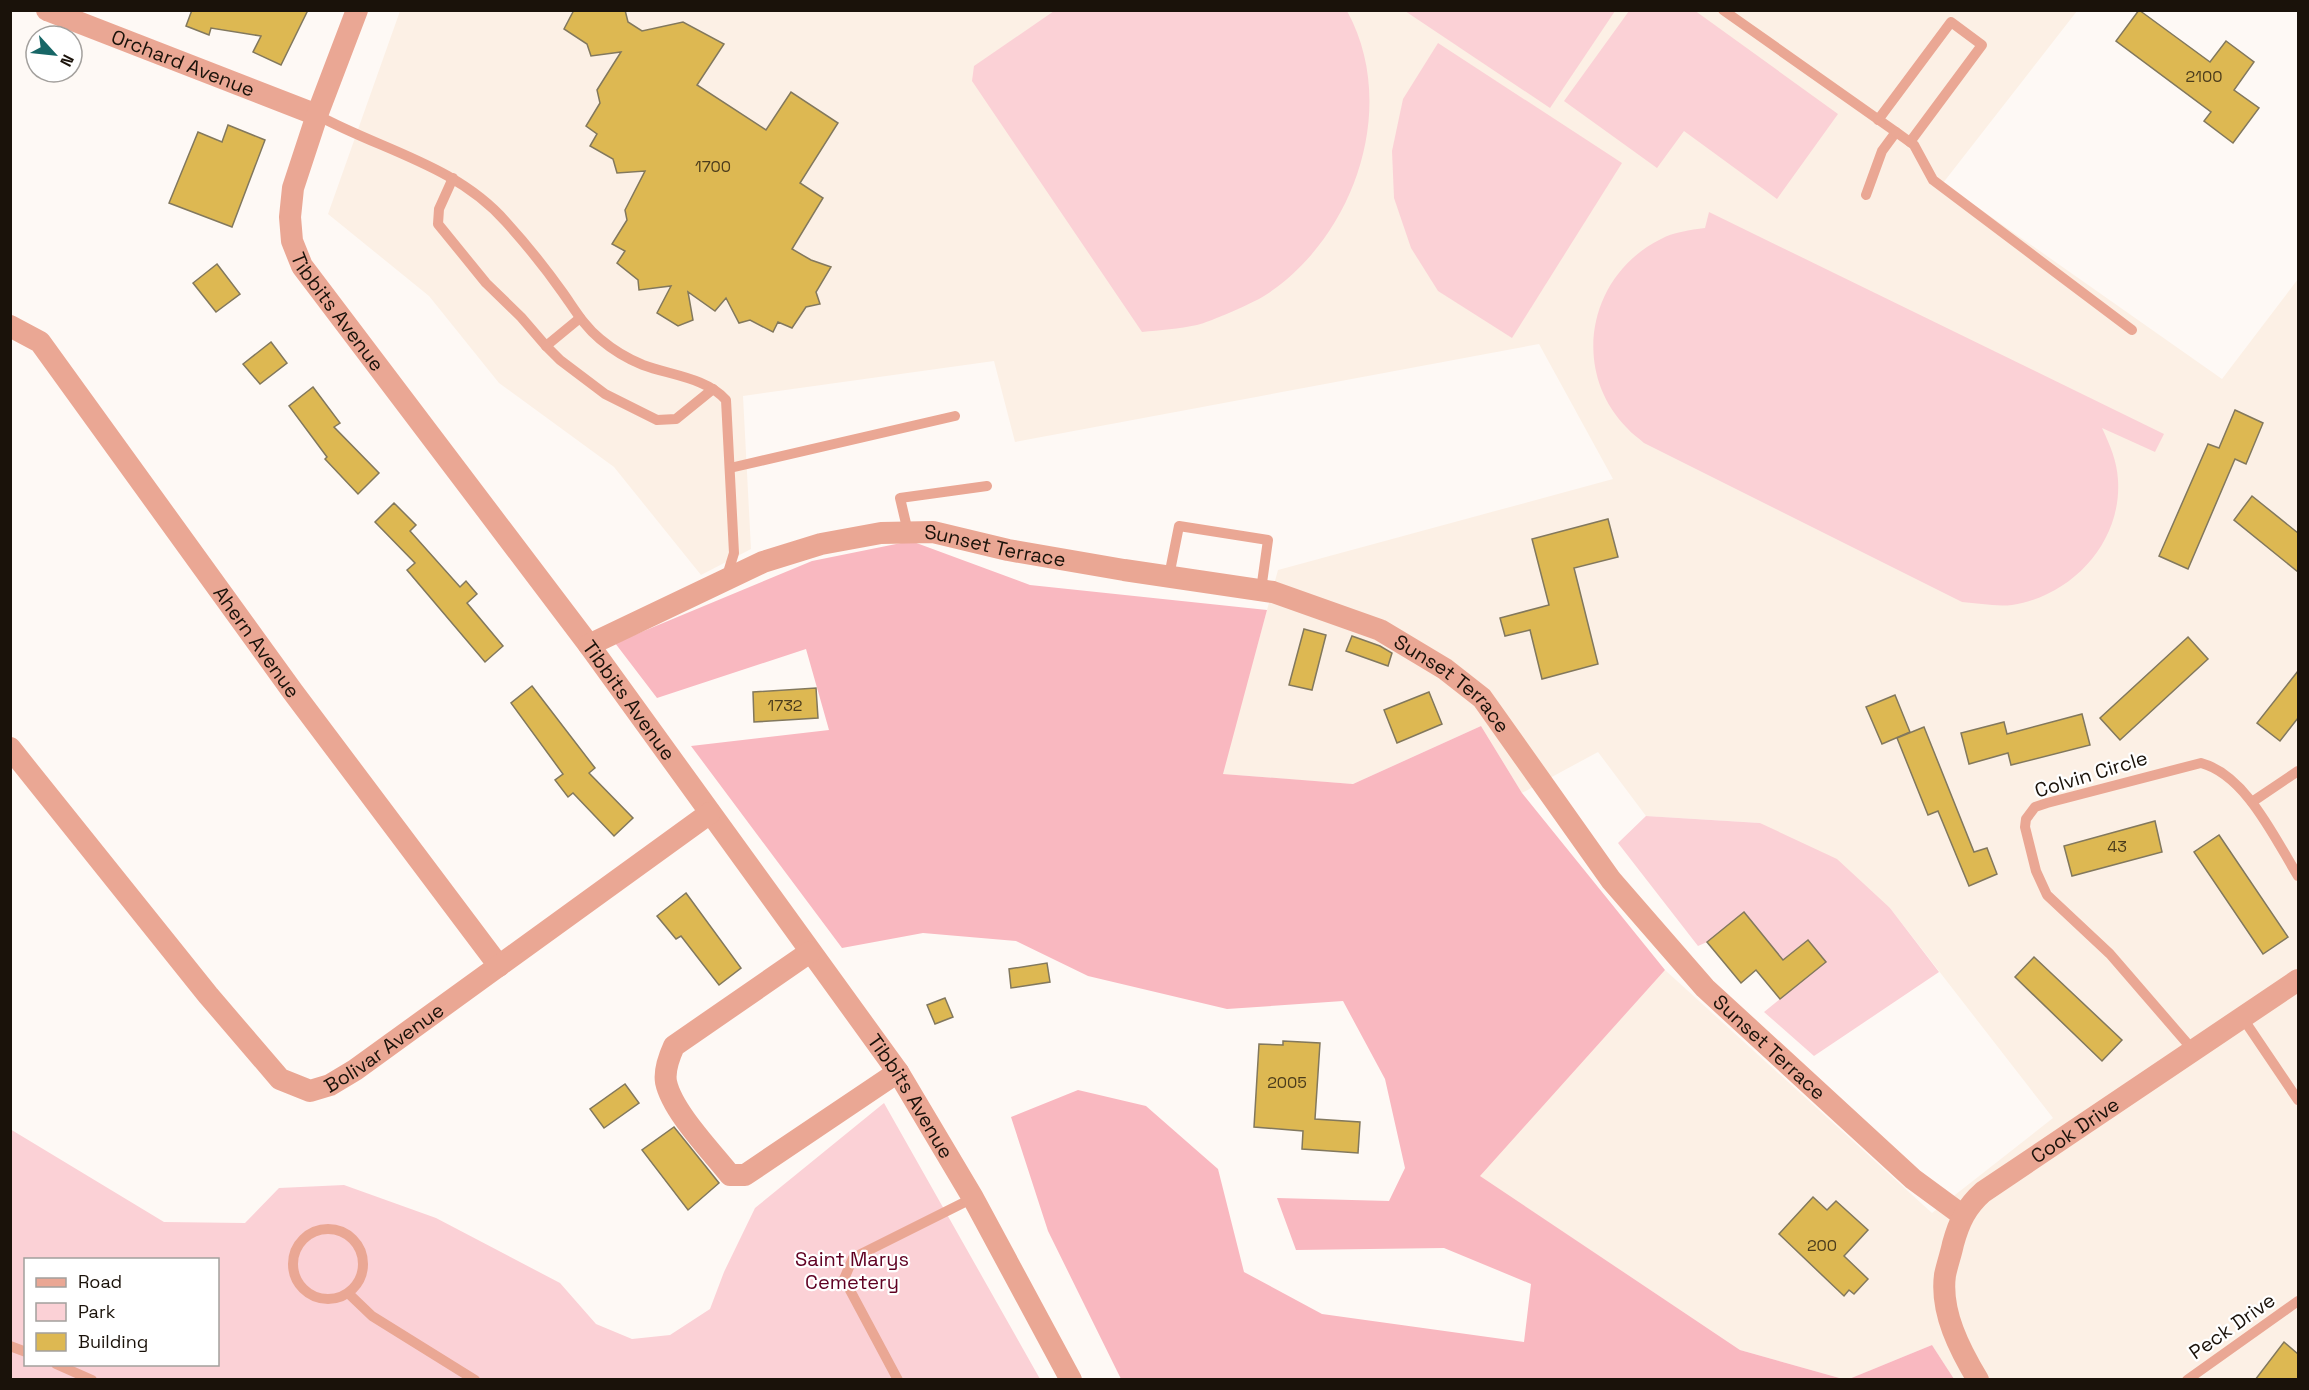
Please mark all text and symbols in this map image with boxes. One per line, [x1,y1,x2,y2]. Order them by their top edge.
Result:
street label: Orchard Avenue [108,23,259,103]
north arrow [24,24,84,84]
text: N [55,51,79,70]
house number: 2100 [2186,66,2222,87]
house number: 1700 [695,156,731,177]
street label: Tibbits Avenue [285,249,390,377]
street label: Sunset Terrace [924,519,1068,573]
street label: Ahern Avenue [208,581,306,703]
street label: Sunset Terrace [1389,628,1516,738]
street label: Tibbits Avenue [577,635,681,766]
house number: 1732 [767,695,803,716]
street label: Colvin Circle [2031,744,2151,804]
house number: 43 [2107,836,2127,857]
street label: Sunset Terrace [1708,989,1831,1105]
street label: Bolivar Avenue [319,997,449,1099]
street label: Tibbits Avenue [862,1029,959,1163]
house number: 2005 [1267,1072,1307,1093]
street label: Cook Drive [2026,1091,2124,1169]
house number: 200 [1807,1235,1837,1256]
park label: Saint Marys Cemetery [795,1246,909,1295]
legend [24,1258,219,1366]
text: Road [78,1270,122,1293]
street label: Peck Drive [2184,1287,2280,1365]
text: Park [78,1300,116,1323]
text: Building [78,1330,148,1353]

